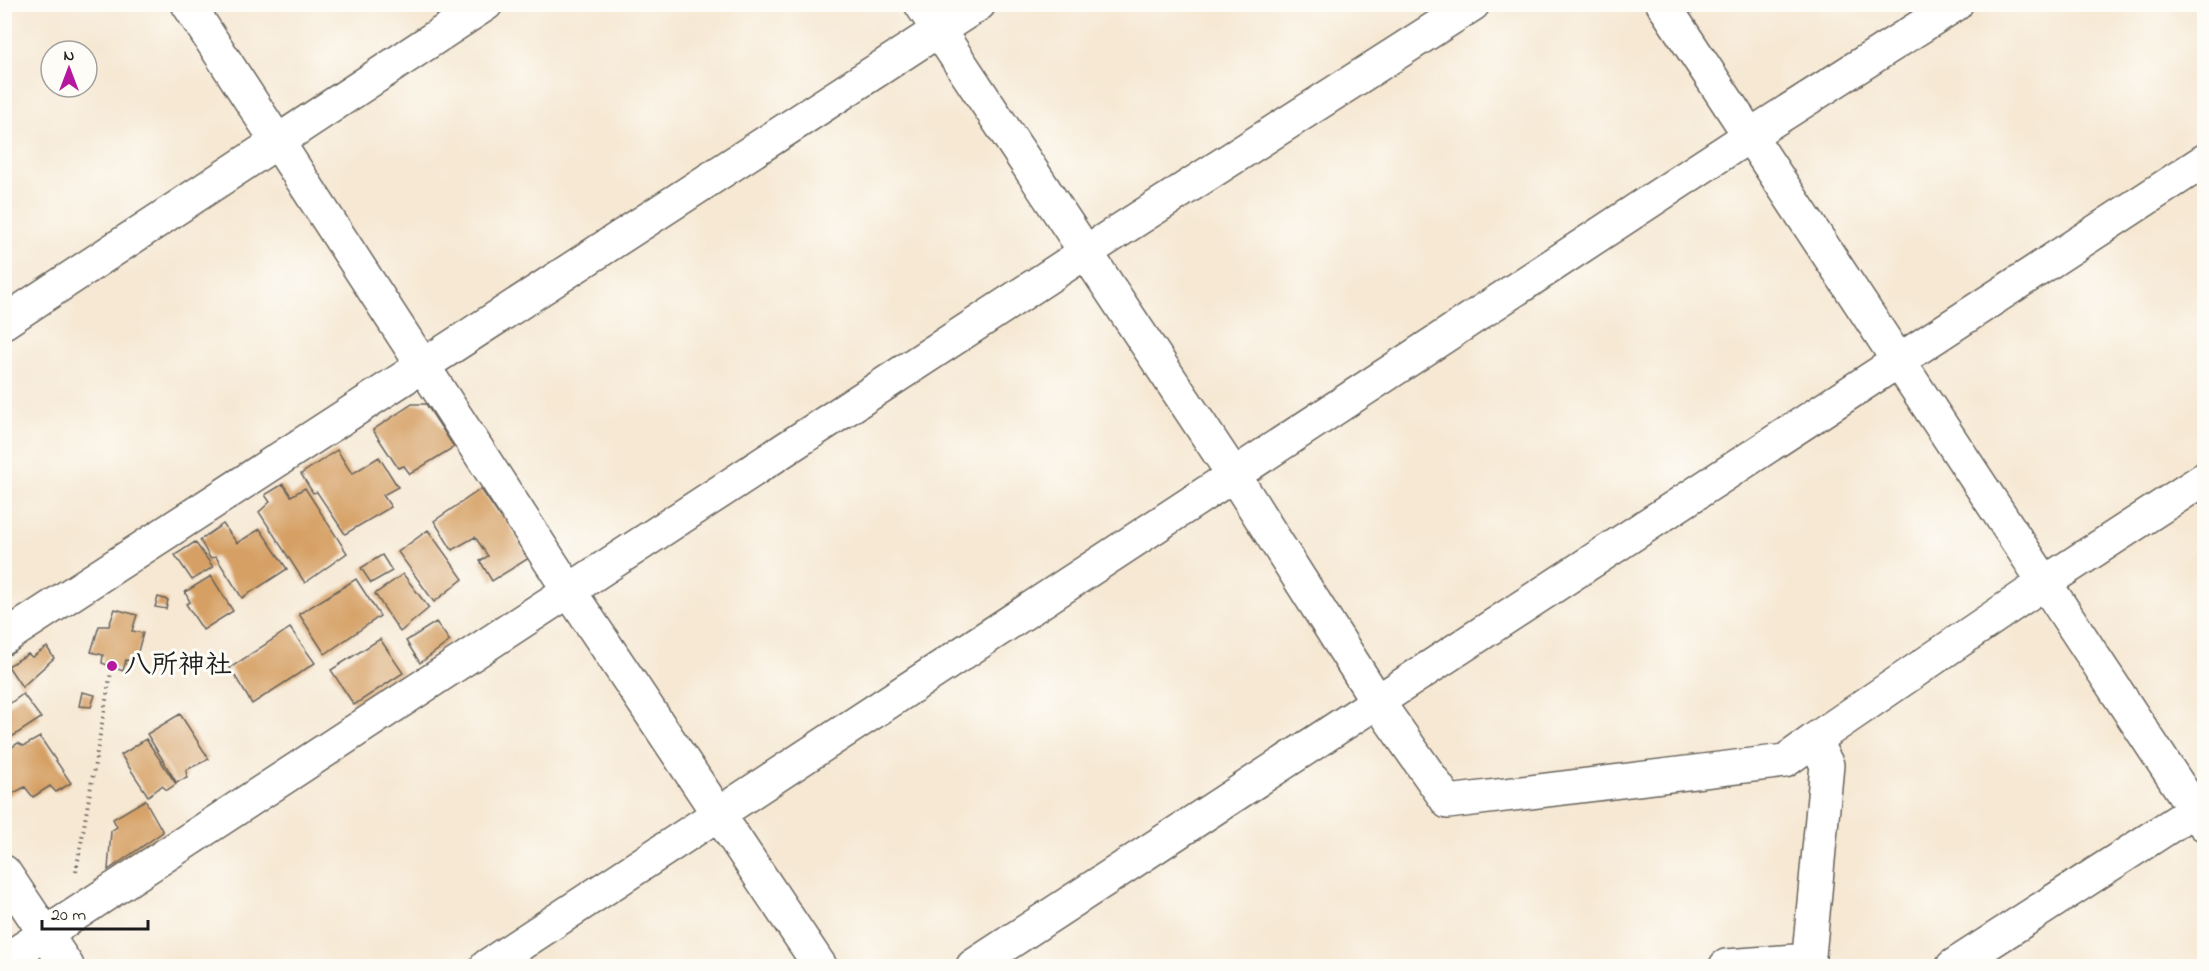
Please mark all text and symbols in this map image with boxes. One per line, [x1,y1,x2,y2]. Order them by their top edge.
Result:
north arrow [39,39,99,99]
text: N [64,44,75,68]
place label: 八所神社 [124,647,232,686]
marker: 八所神社 [105,659,119,673]
scale bar [42,893,148,931]
text: 20 m [51,903,86,929]

